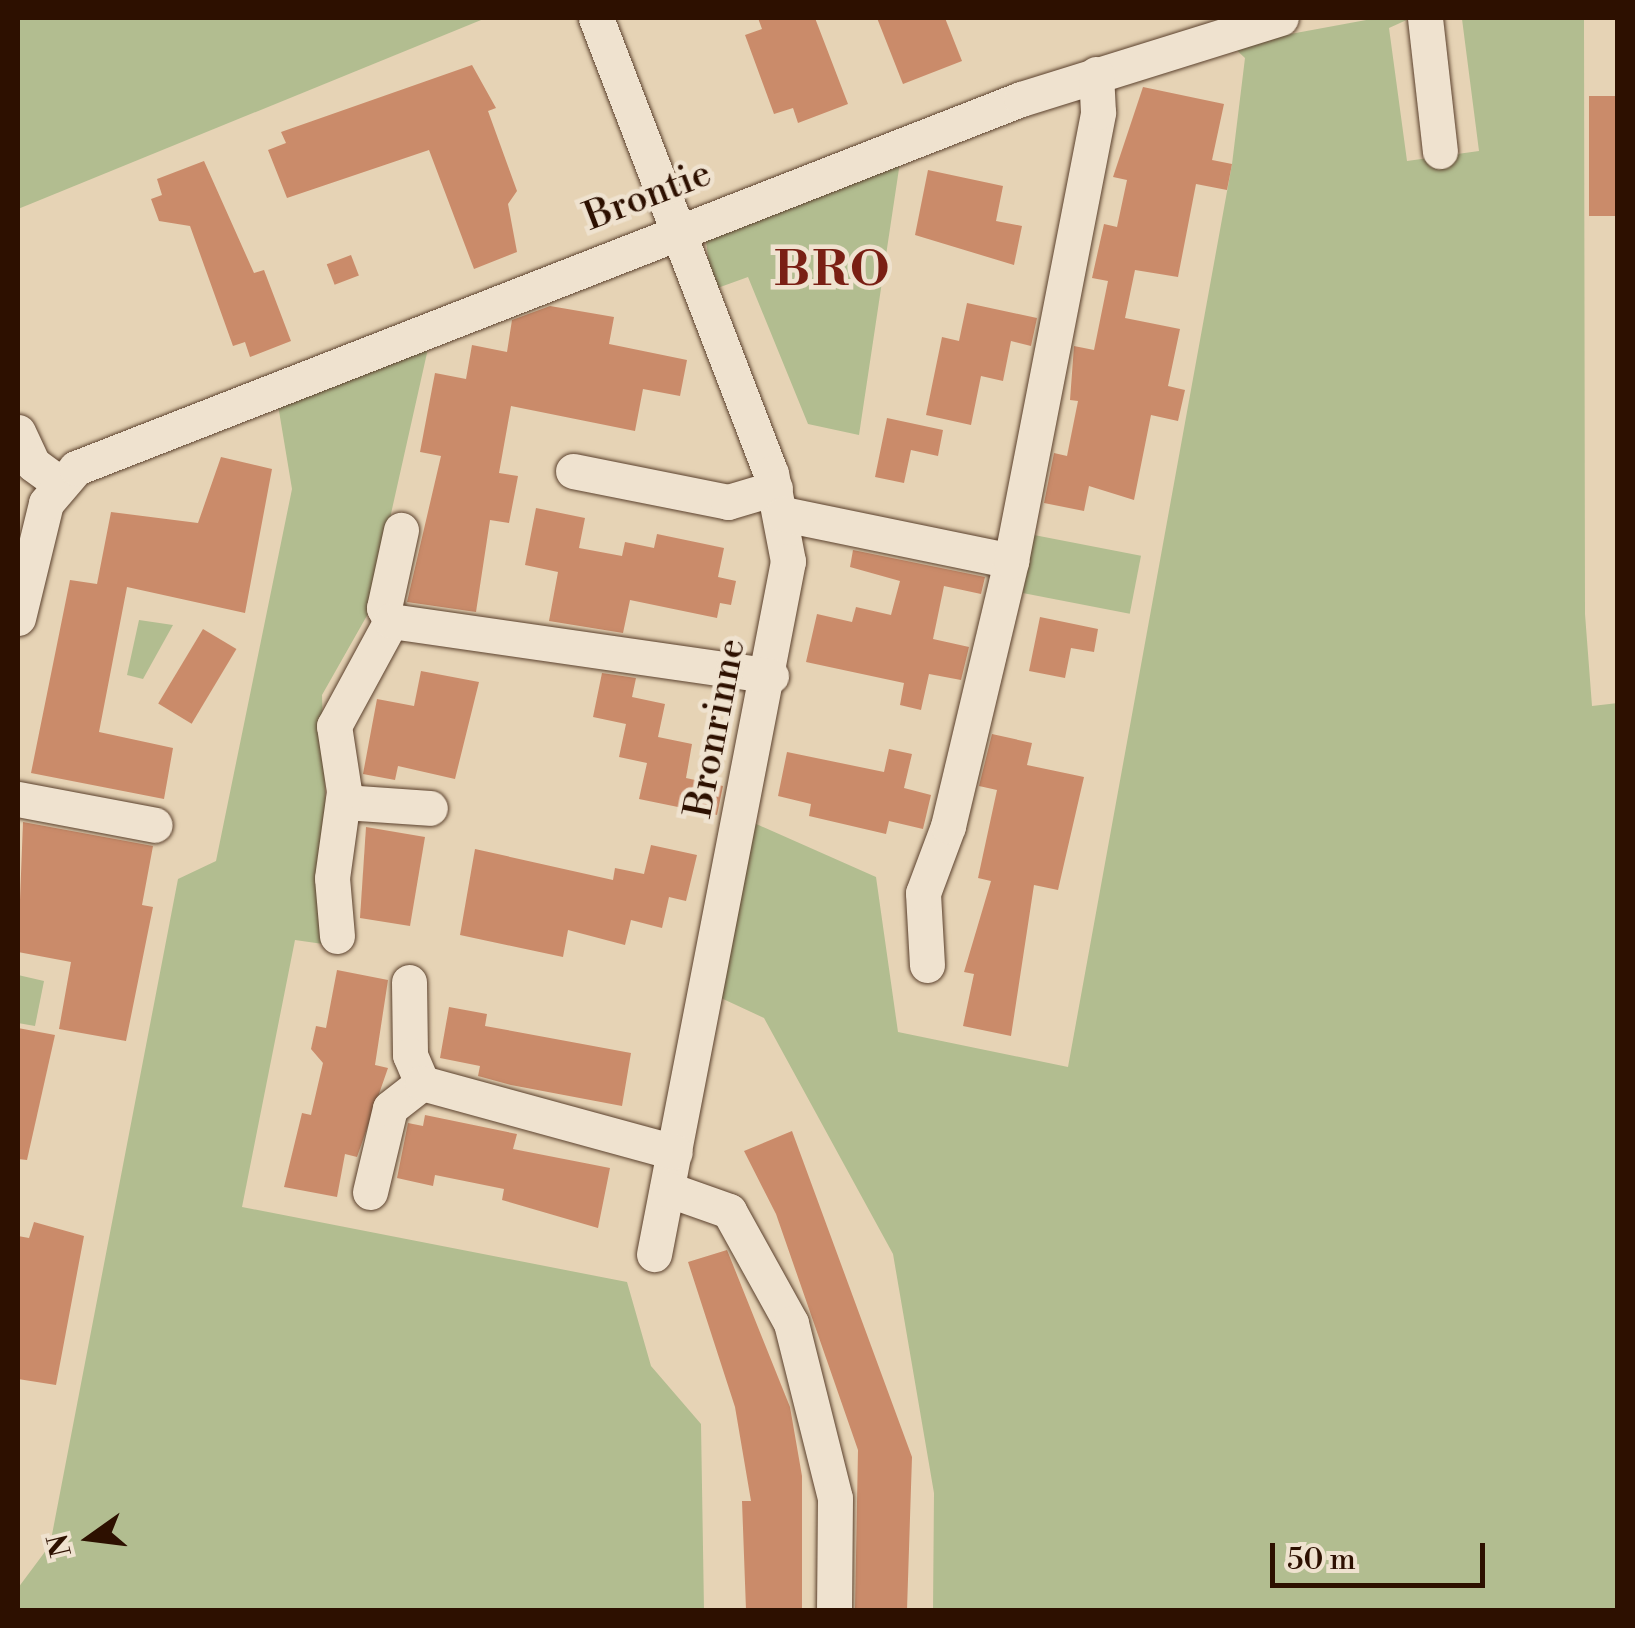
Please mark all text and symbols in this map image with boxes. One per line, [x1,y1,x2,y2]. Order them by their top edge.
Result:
street label: Brontie [578,151,718,241]
district label: BRO [774,243,892,301]
street label: Bronrinne [676,635,756,821]
north arrow [40,1488,140,1588]
scale bar [1275,1523,1490,1585]
text: N [41,1530,80,1560]
text: 50 m [1287,1541,1356,1579]

